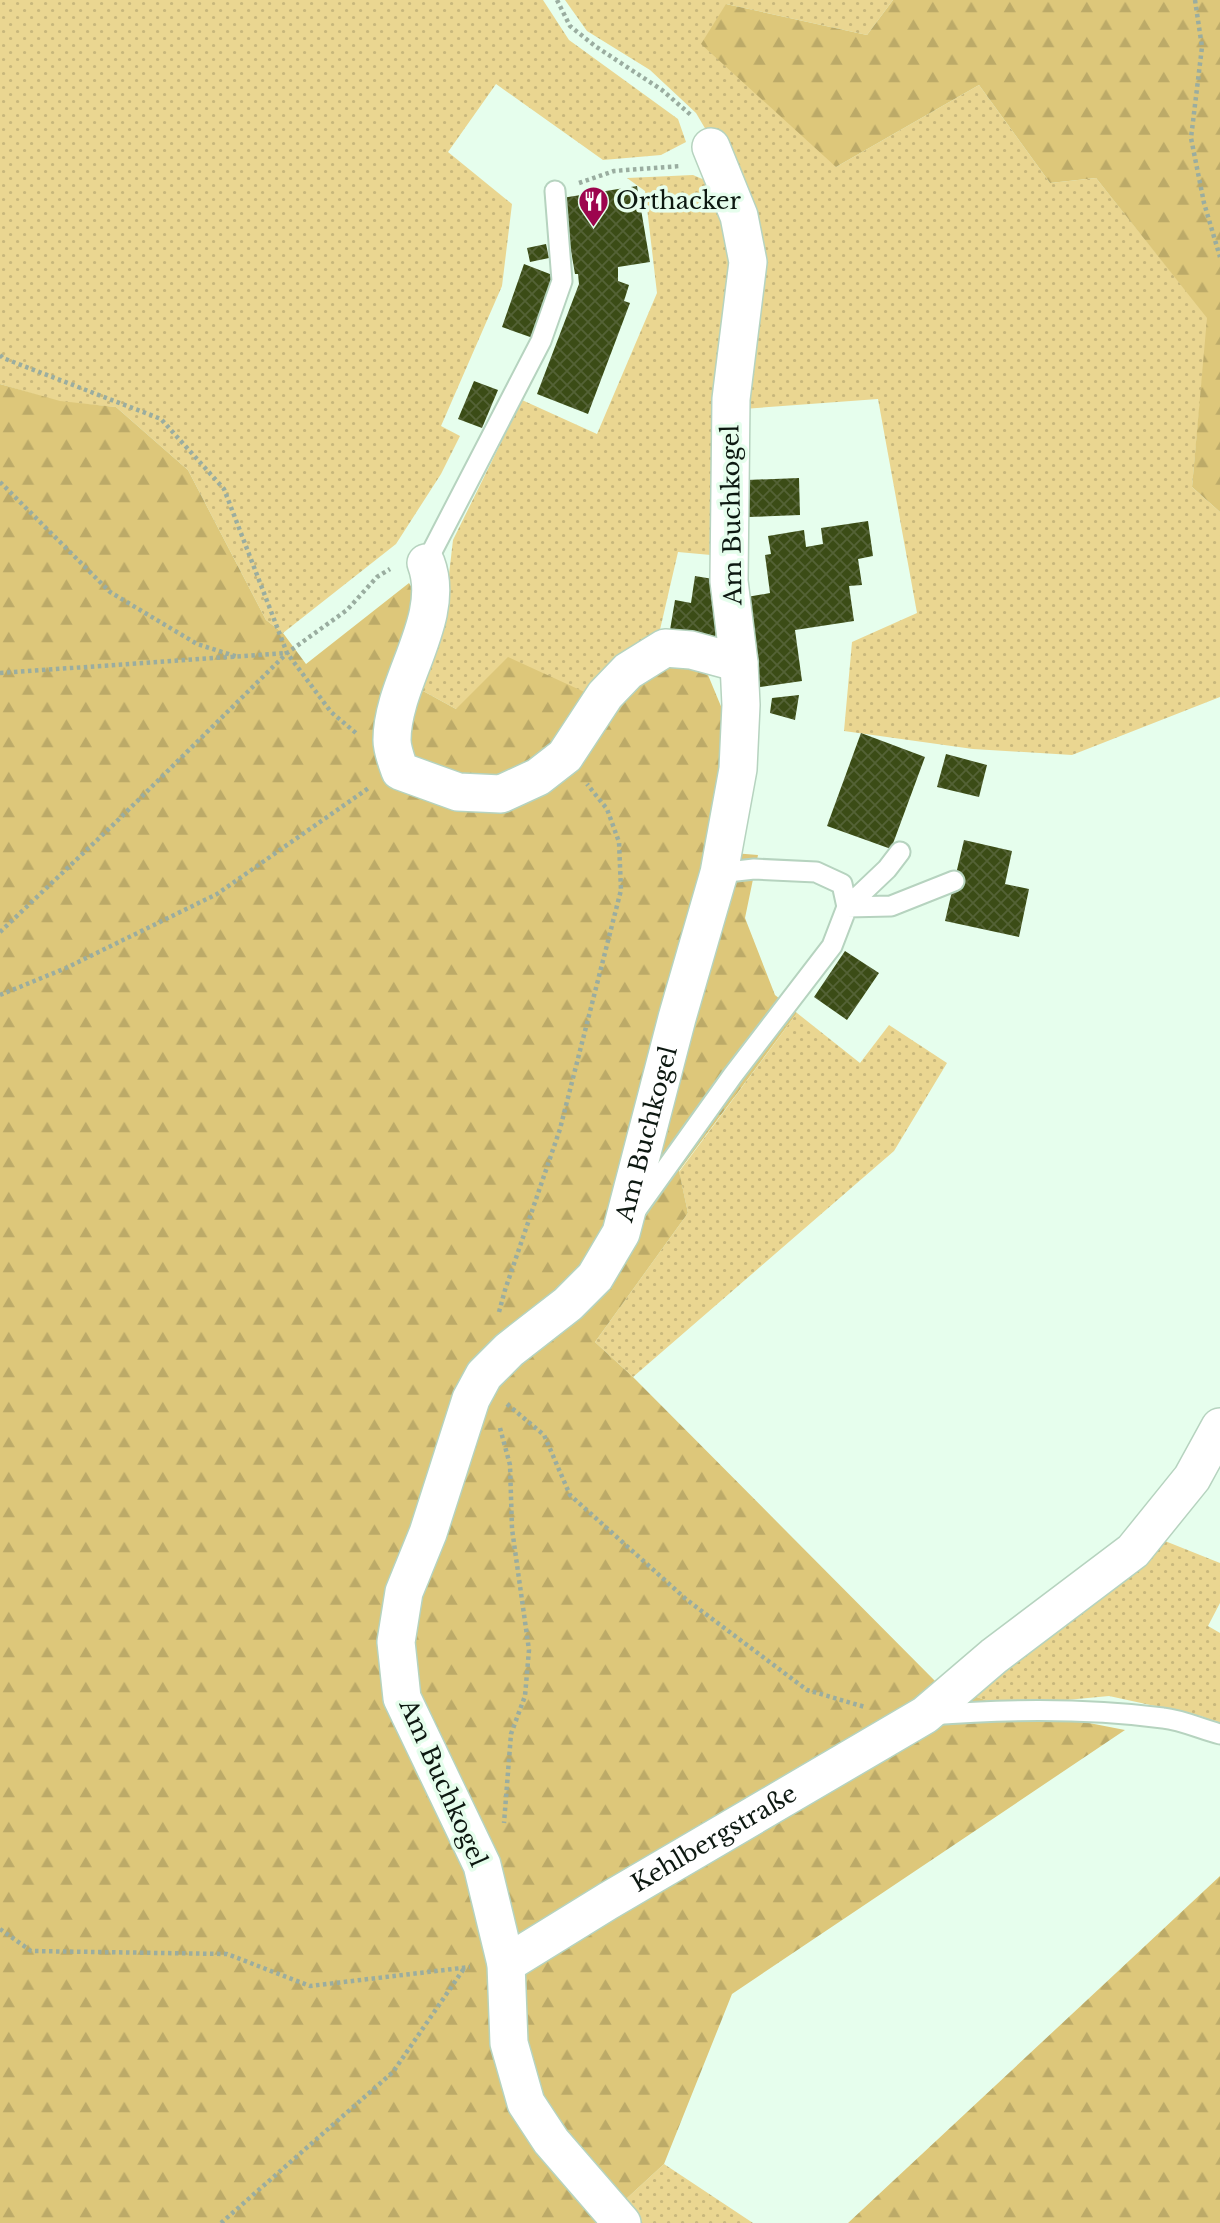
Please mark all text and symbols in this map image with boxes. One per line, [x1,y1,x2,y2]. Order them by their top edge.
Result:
restaurant icon: Orthacker [576,184,610,228]
place label: Orthacker [616,186,742,215]
street label: Am Buchkogel [715,424,748,606]
street label: Am Buchkogel [609,1043,683,1226]
street label: Am Buchkogel [393,1694,493,1871]
street label: Kehlbergstraße [626,1779,802,1898]

